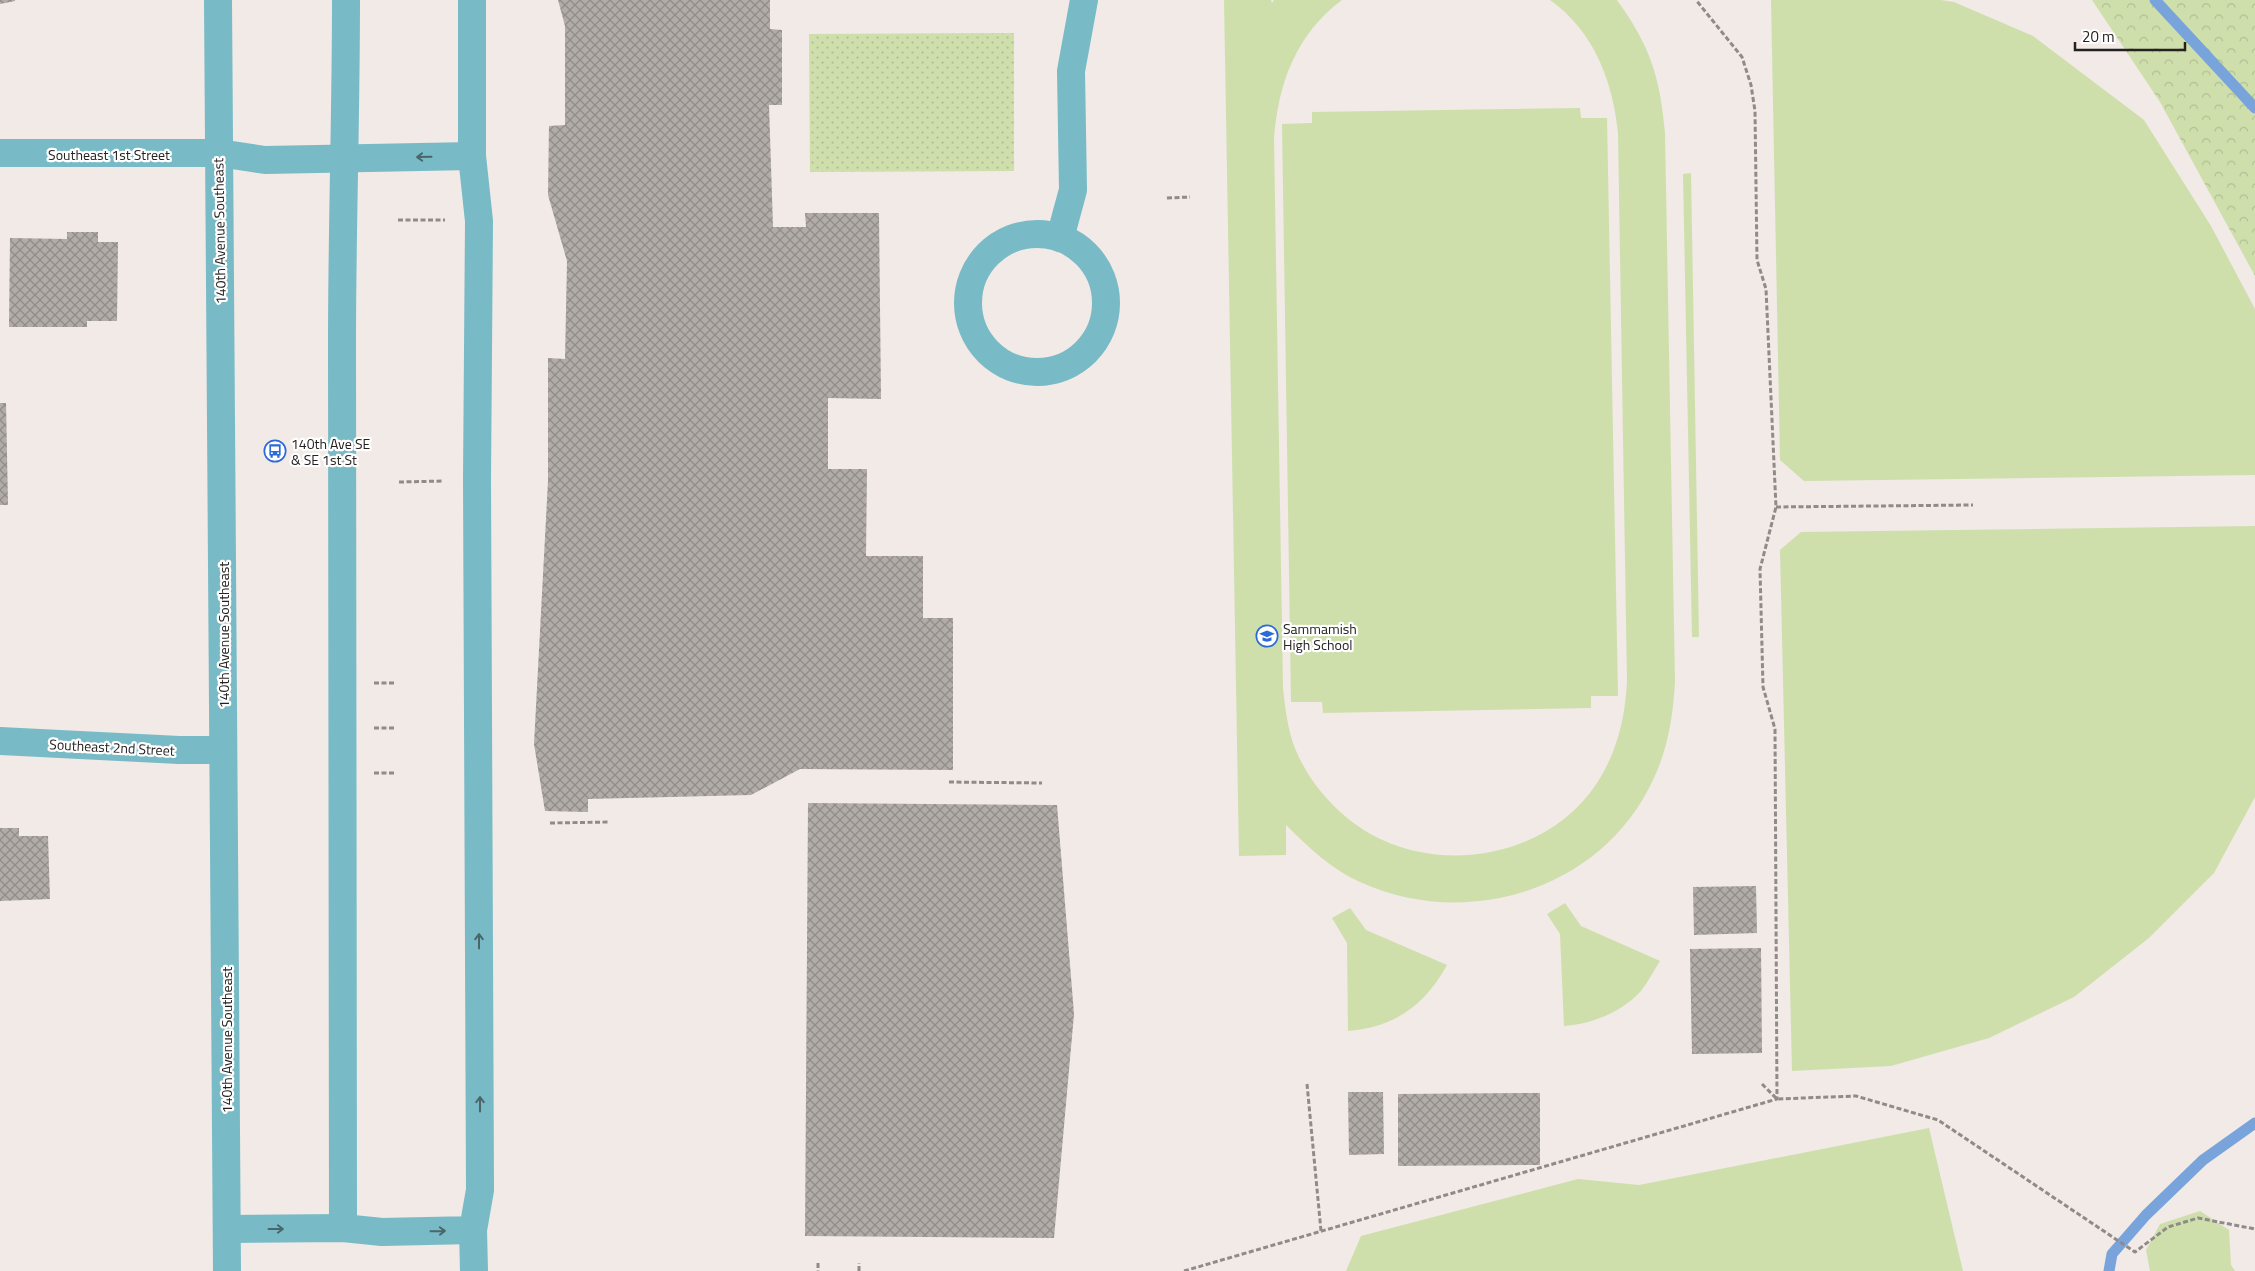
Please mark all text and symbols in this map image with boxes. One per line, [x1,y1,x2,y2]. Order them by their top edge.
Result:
scale bar [2075,20,2185,52]
text: 20 m [2082,25,2115,48]
street label: Southeast 1st Street [48,144,170,165]
one-way arrow [416,152,432,161]
street label: 140th Avenue Southeast [207,158,231,304]
place label: 140th Ave SE & SE 1st St [291,433,370,470]
bus stop icon: 140th Ave SE & SE 1st St [263,439,287,463]
street label: 140th Avenue Southeast [213,562,234,708]
place label: Sammamish High School [1283,618,1357,655]
school or university icon: Sammamish High School [1255,624,1279,648]
street label: Southeast 2nd Street [49,733,175,761]
one-way arrow [474,933,484,950]
street label: 140th Avenue Southeast [216,967,237,1113]
one-way arrow [475,1096,485,1112]
one-way arrow [267,1224,283,1234]
one-way arrow [430,1226,446,1236]

